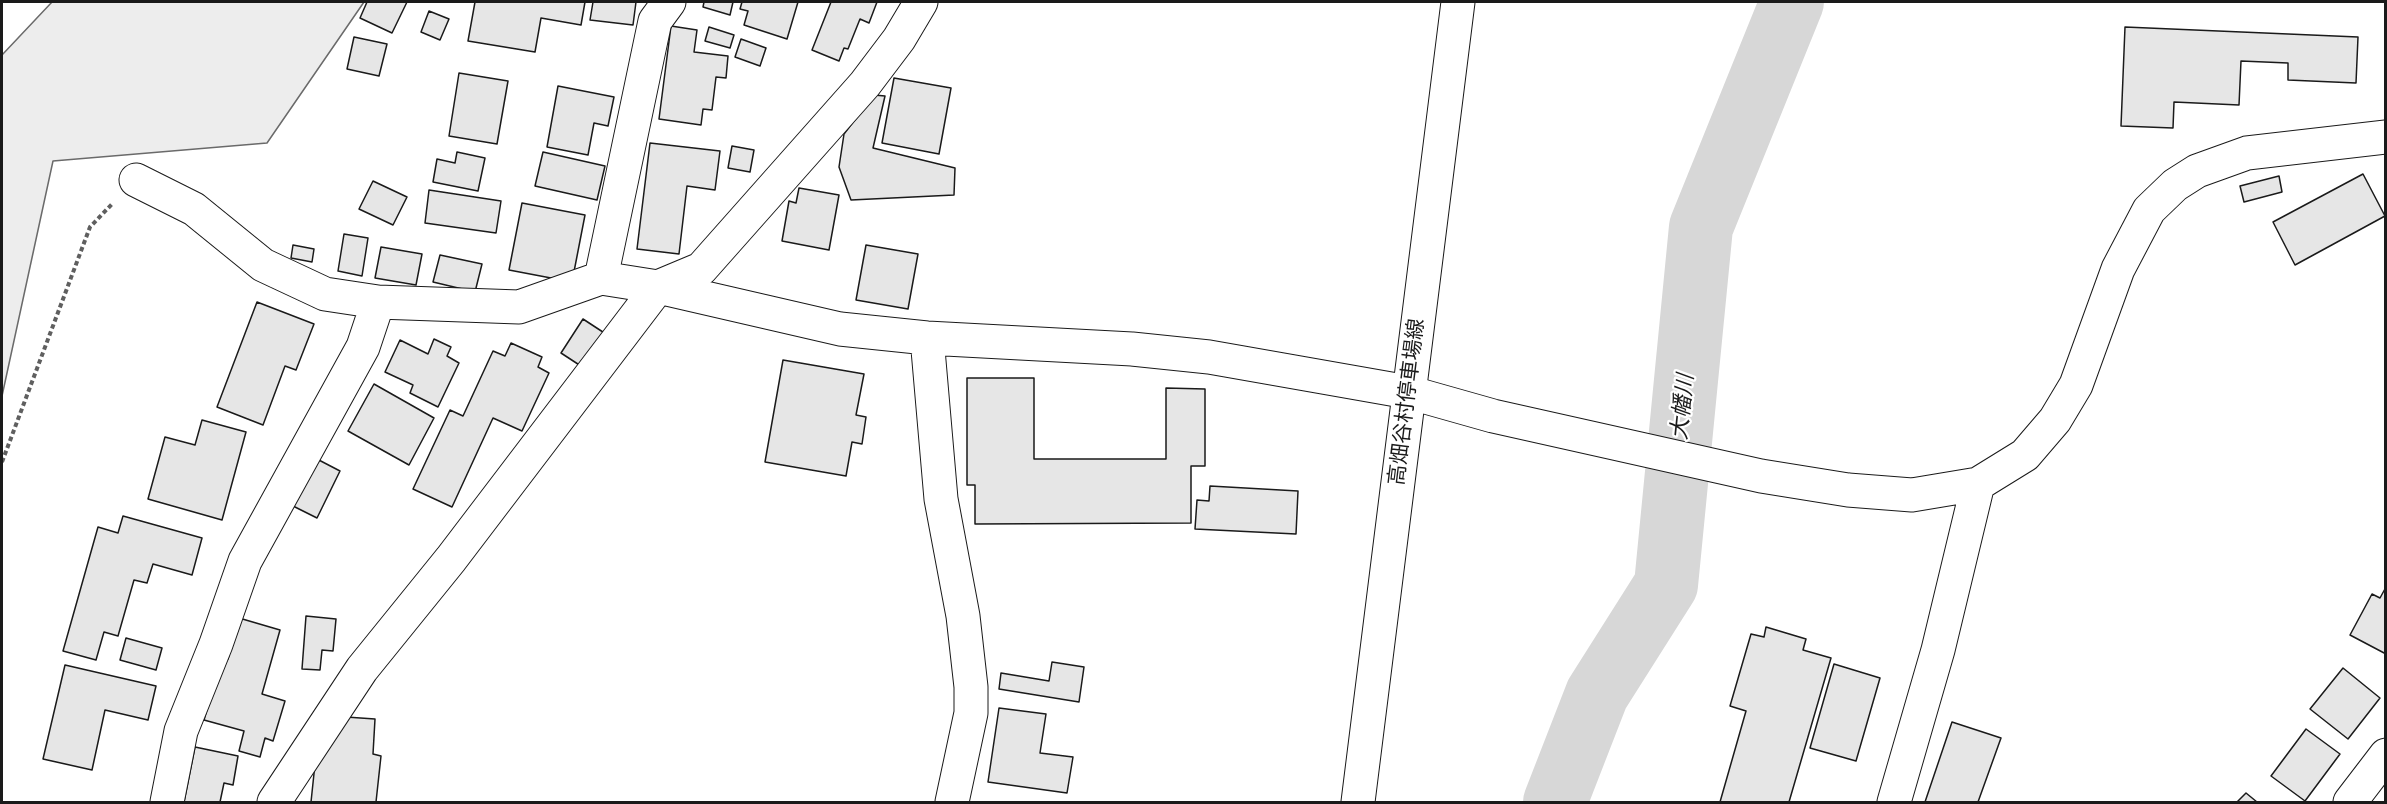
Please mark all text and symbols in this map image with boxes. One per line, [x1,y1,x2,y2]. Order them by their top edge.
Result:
street label: 高畑谷村停車場線 [1384,317,1430,487]
water label: 大幡川 [1666,373,1700,441]

